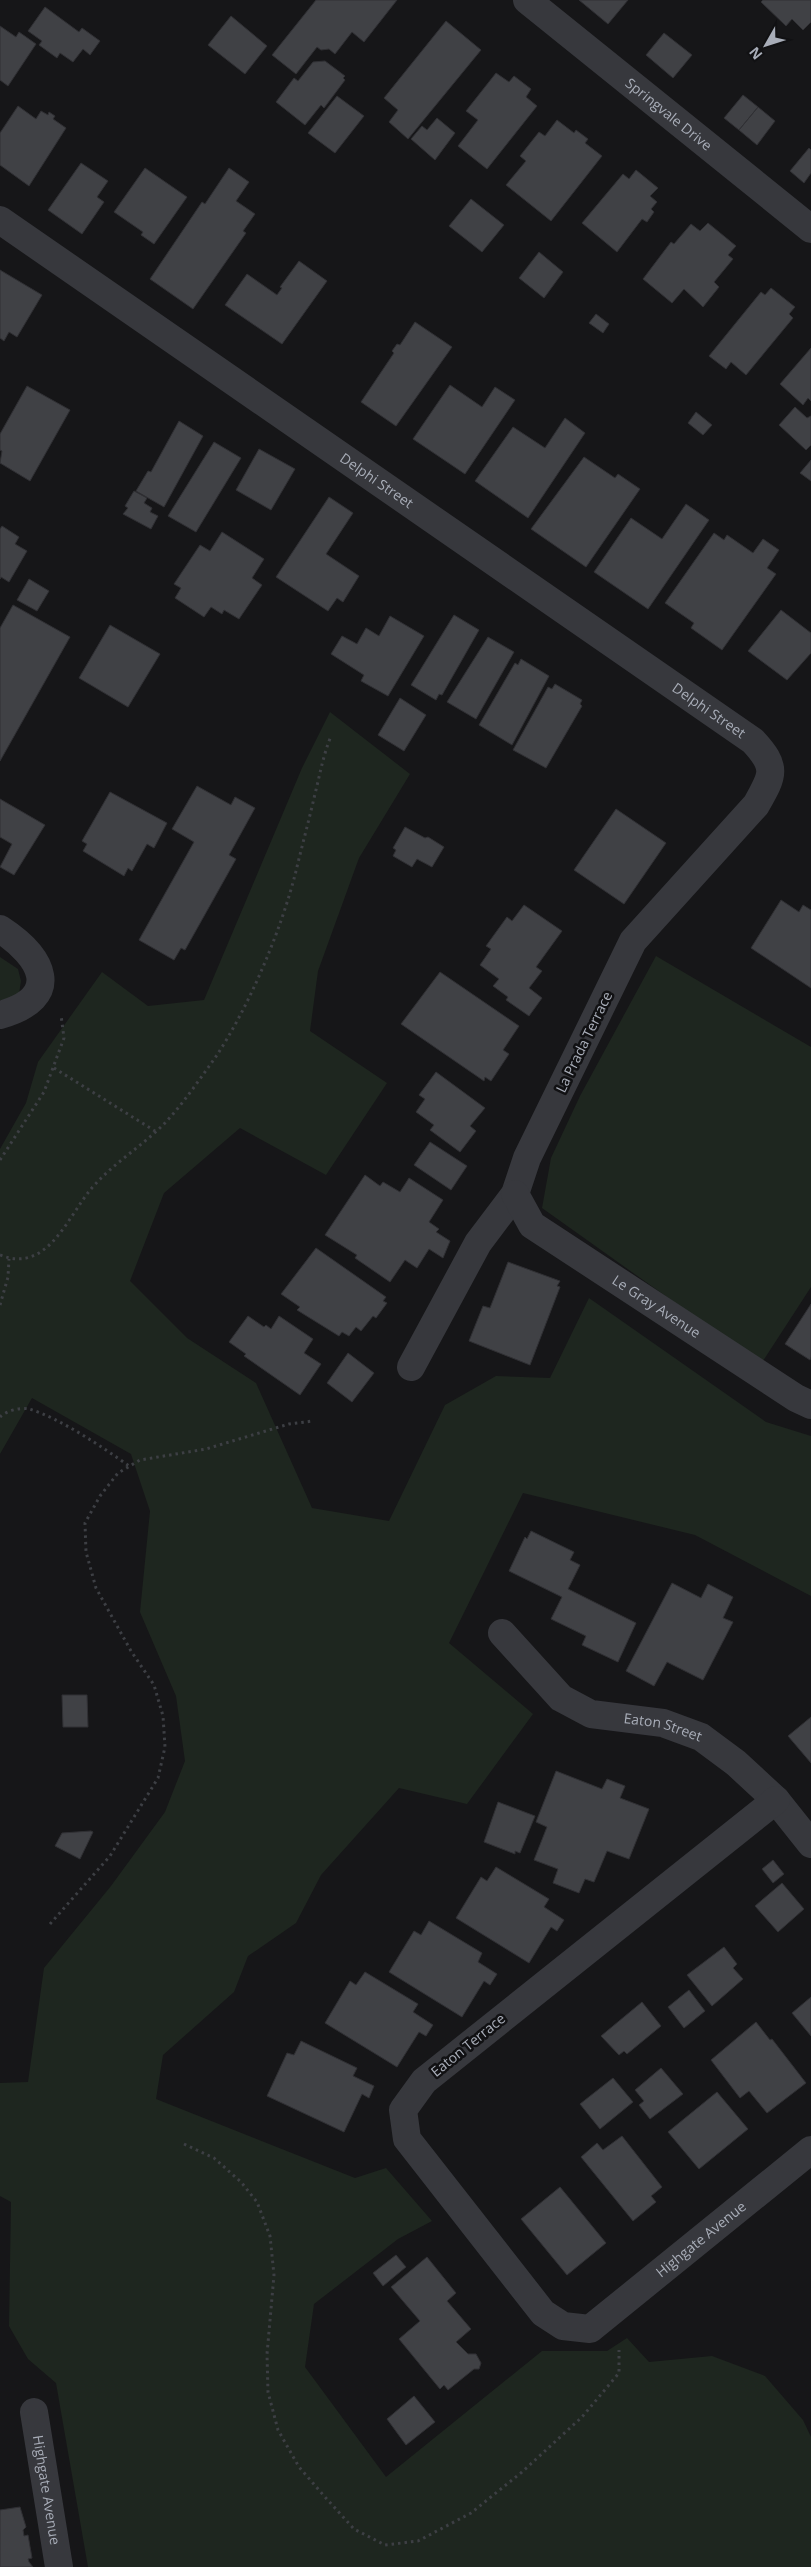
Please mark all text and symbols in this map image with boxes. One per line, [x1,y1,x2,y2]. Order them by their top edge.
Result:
north arrow [741,20,791,70]
text: N [745,43,766,64]
street label: Springvale Drive [622,73,716,155]
street label: Delphi Street [337,448,417,512]
street label: Delphi Street [669,678,750,742]
street label: La Prada Terrace [551,988,616,1095]
street label: Le Gray Avenue [609,1270,705,1342]
street label: Eaton Street [623,1708,705,1746]
street label: Eaton Terrace [427,2009,509,2080]
street label: Highgate Avenue [652,2197,750,2281]
street label: Highgate Avenue [29,2434,65,2546]

